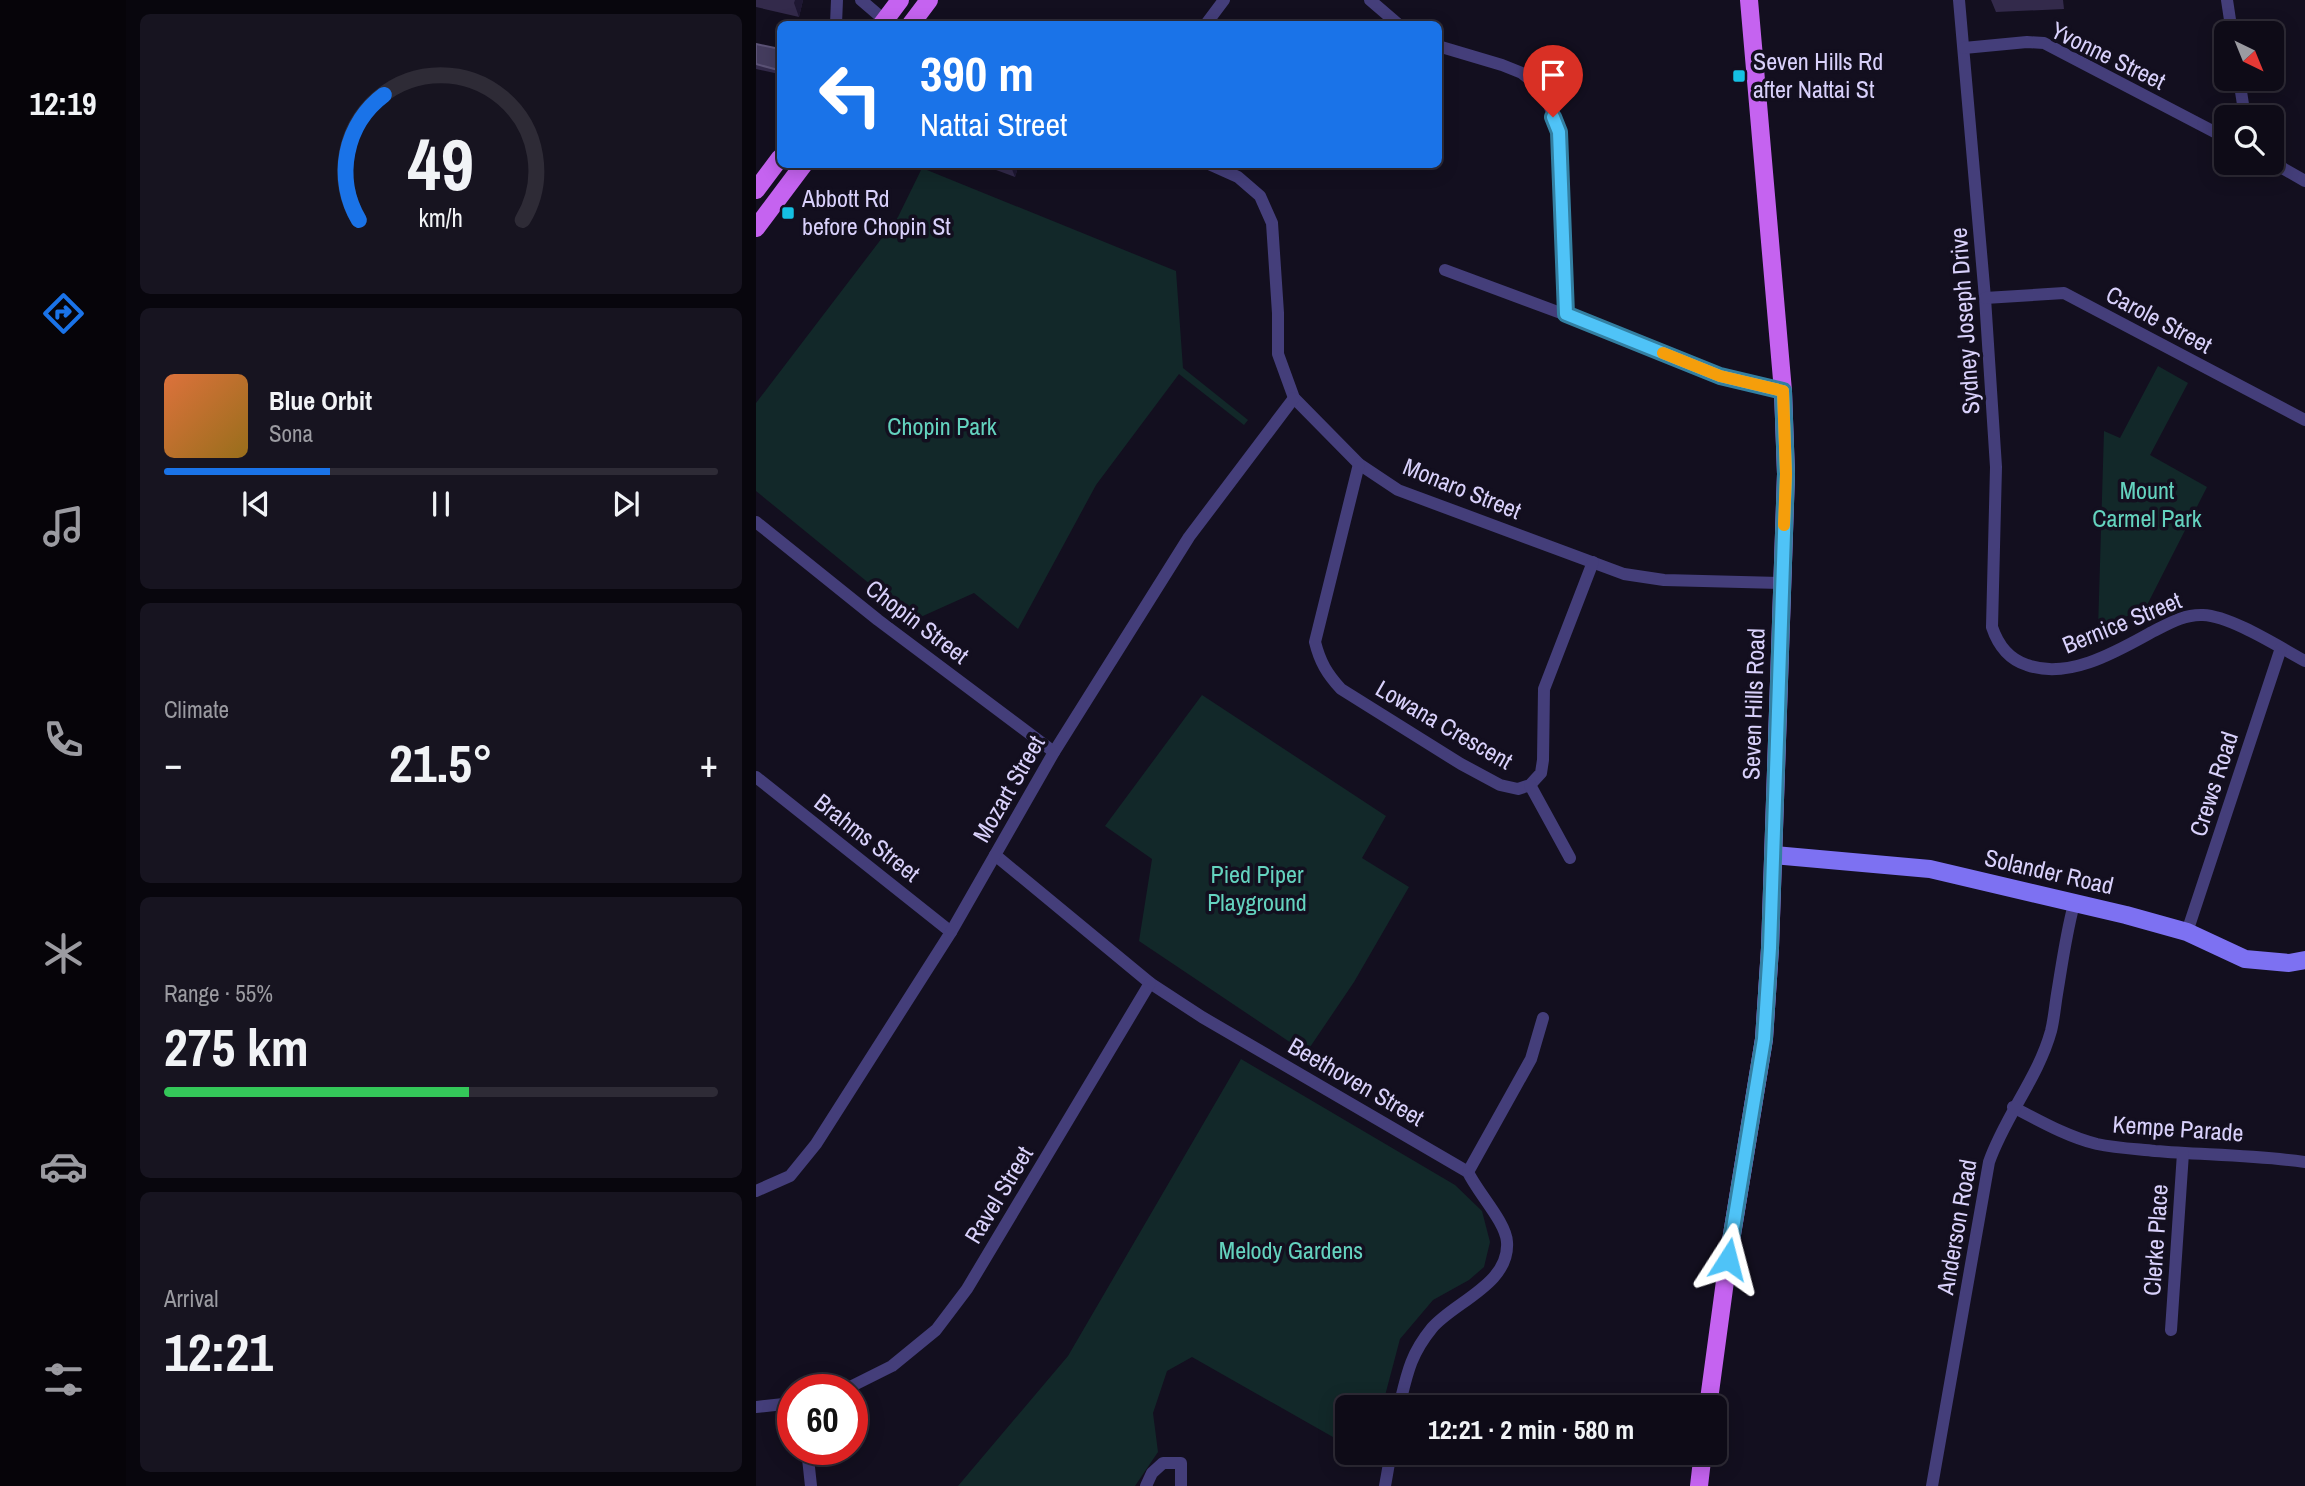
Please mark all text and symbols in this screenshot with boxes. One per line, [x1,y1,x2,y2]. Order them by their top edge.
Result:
street label: Yvonne Street [2046,14,2171,97]
north arrow [2214,21,2284,91]
map controls [2214,21,2284,175]
text: 390 m [920,40,1034,106]
pin [1523,45,1583,117]
place label: Seven Hills Rd after Nattai St [1753,45,1883,105]
icon: left [805,49,896,140]
icon: arrive [1534,56,1572,94]
marker: Seven Hills Rd after Nattai St [1731,68,1747,84]
text: 12:19 [29,82,97,125]
text: Nattai Street [920,103,1067,146]
button: search [2214,105,2284,175]
text: 49 [408,116,474,214]
place label: Abbott Rd before Chopin St [801,182,951,242]
text: km/h [419,201,463,235]
marker: Abbott Rd before Chopin St [780,205,796,221]
street label: Sydney Joseph Drive [1942,227,1986,415]
street label: Carole Street [2101,278,2219,361]
icon: directions [39,289,88,338]
text: Blue Orbit [269,383,372,418]
park label: Chopin Park [887,410,997,442]
text: Sona [269,418,313,449]
street label: Monaro Street [1399,450,1527,526]
park label: Mount Carmel Park [2092,474,2202,534]
icon: previous [237,485,275,523]
icon: pause [422,485,460,523]
icon: next [607,485,645,523]
icon: music [39,502,88,551]
street label: Chopin Street [859,572,976,671]
street label: Bernice Street [2057,583,2186,660]
street label: Seven Hills Road [1734,627,1772,781]
street label: Lowana Crescent [1370,672,1519,777]
text: Climate [164,694,229,725]
icon: phone [39,715,88,764]
street label: Crews Road [2181,727,2245,840]
text: 21.5° [389,728,493,798]
street label: Mozart Street [965,729,1052,848]
text: − [164,738,182,789]
text: + [700,738,718,789]
street label: Brahms Street [808,786,927,889]
street label: Solander Road [1982,841,2117,901]
park label: Pied Piper Playground [1207,858,1307,918]
icon: climate [39,929,88,978]
text: Range · 55% [164,978,273,1009]
text: 275 km [164,1012,309,1082]
street label: Beethoven Street [1283,1029,1431,1133]
street label: Kempe Parade [2111,1107,2245,1149]
street label: Ravel Street [957,1139,1040,1249]
icon: car [39,1142,88,1191]
street label: Anderson Road [1928,1157,1984,1298]
street label: Clerke Place [2135,1183,2175,1297]
position arrow [1691,1222,1765,1296]
park label: Melody Gardens [1219,1234,1363,1266]
text: Arrival [164,1283,219,1314]
text: 12:21 [164,1317,273,1387]
icon: filters [39,1355,88,1404]
speed limit sign: 60 [777,1374,868,1465]
text: 12:21 · 2 min · 580 m [1428,1412,1634,1447]

